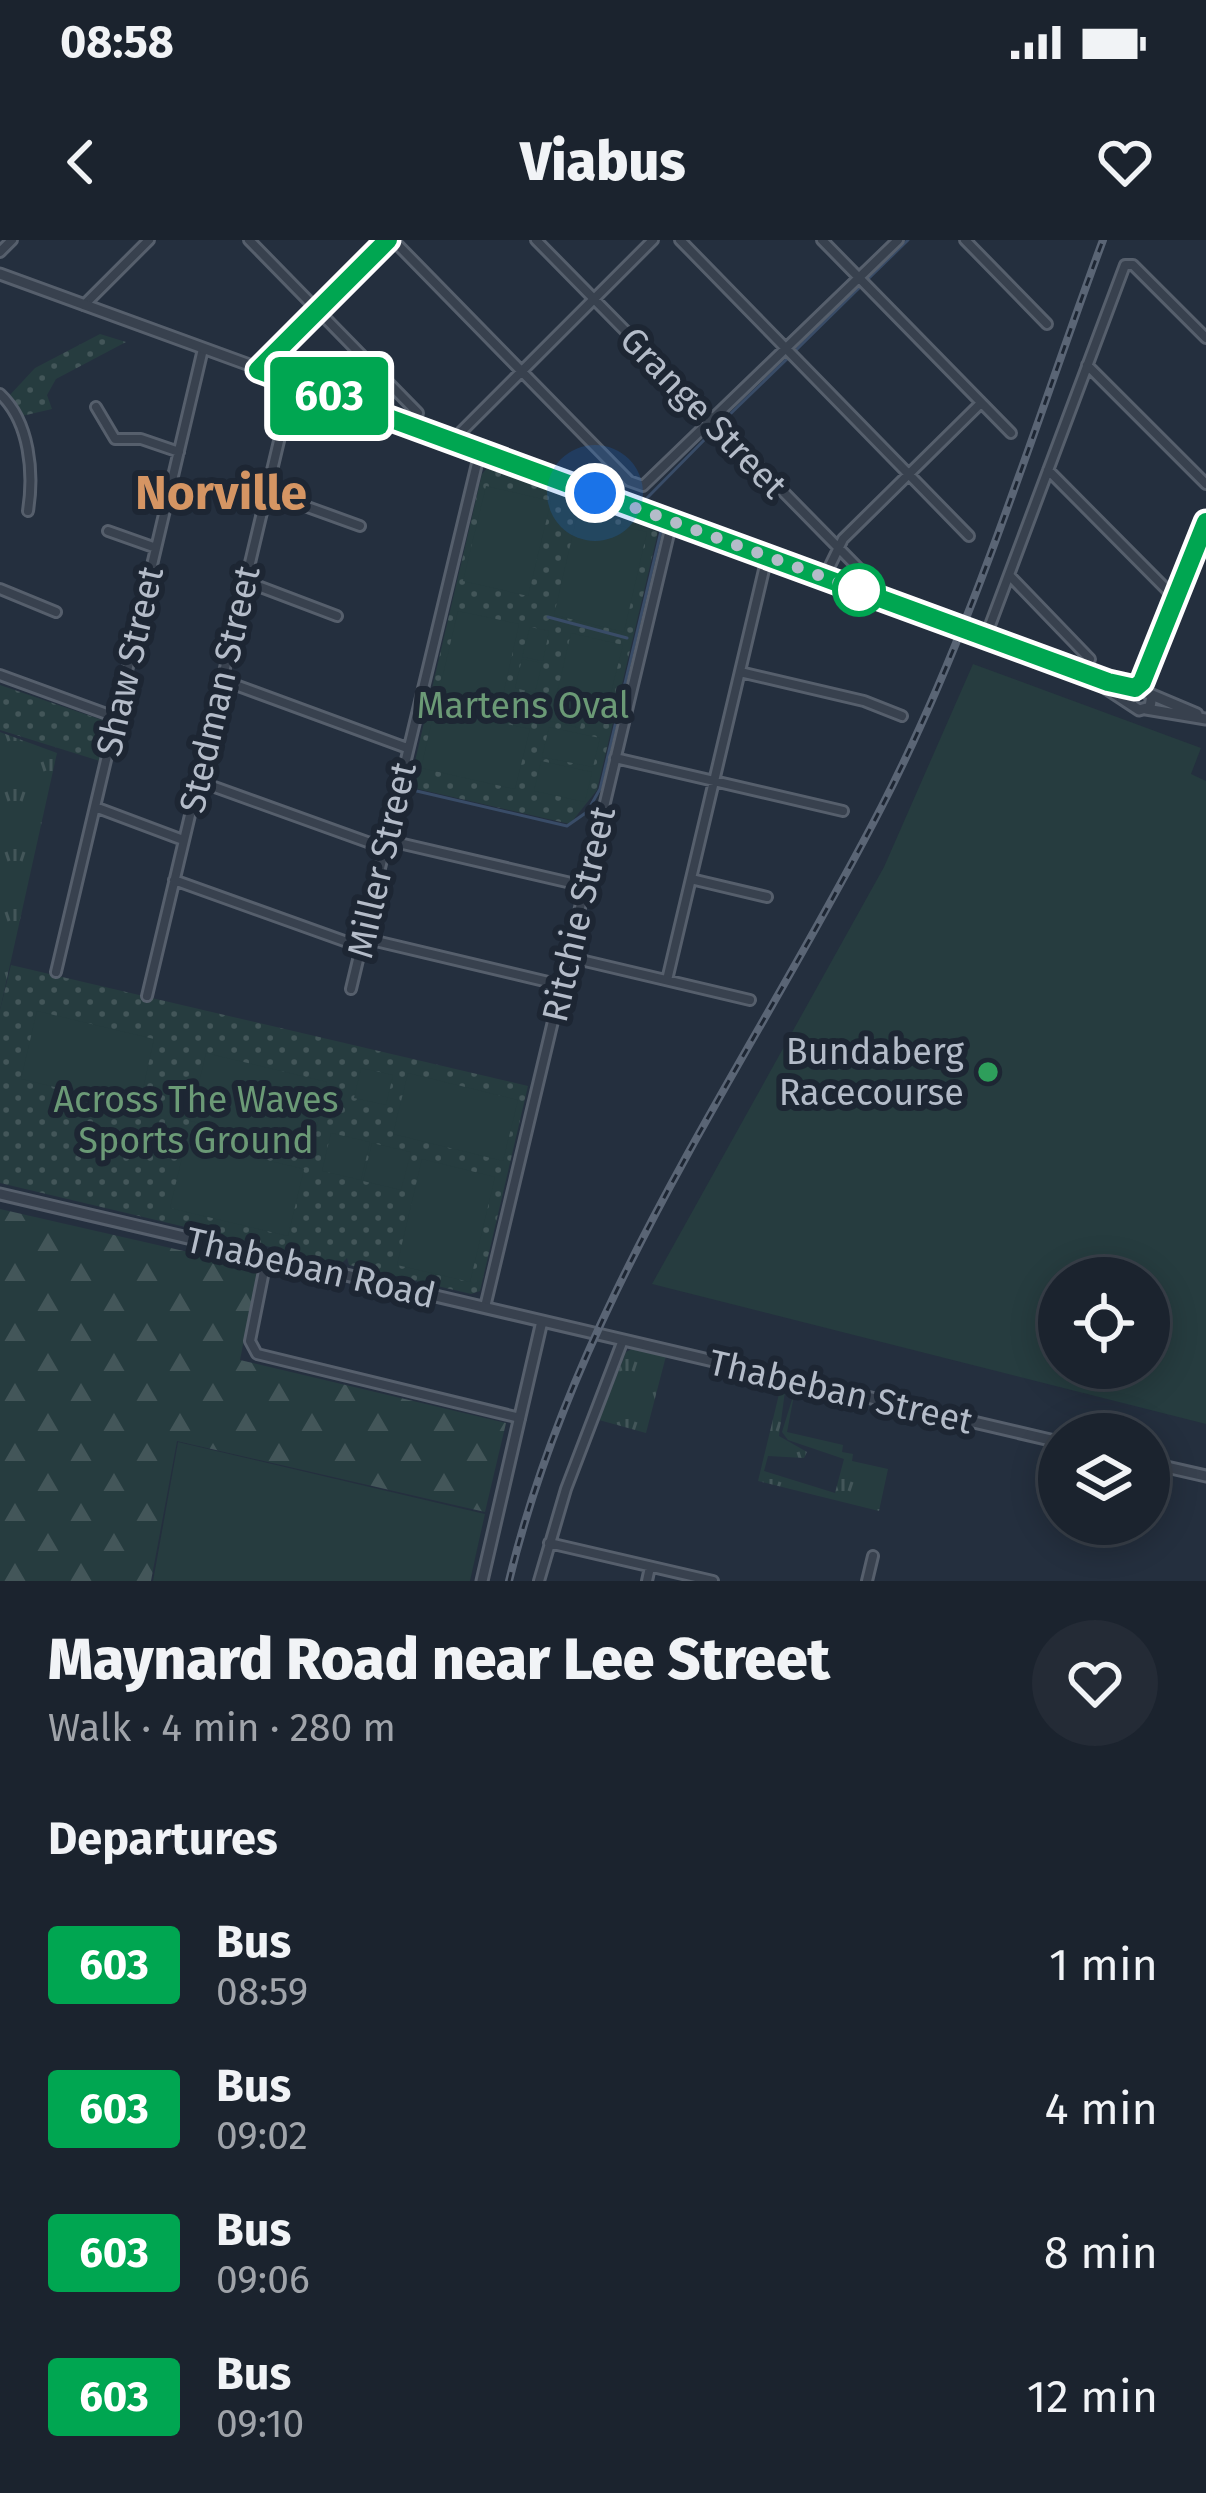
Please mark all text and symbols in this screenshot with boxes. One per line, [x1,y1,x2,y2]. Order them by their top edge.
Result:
text: 08:58 [60,15,174,69]
icon: back [48,129,114,195]
icon: heart [1092,129,1158,195]
text: Viabus [520,130,686,194]
street label: Grange Street [611,318,796,507]
line badge: 603 [260,357,398,435]
text: 603 [294,371,364,421]
your location [565,463,625,523]
district label: Norville [135,464,307,522]
street label: Shaw Street [87,562,173,760]
street label: Stedman Street [170,562,270,817]
unlabelled marker [834,565,884,615]
park label: Martens Oval [417,684,629,728]
street label: Miller Street [338,758,426,963]
street label: Ritchie Street [533,802,625,1026]
place label: Bundaberg Racecourse [779,1030,964,1115]
marker: Bundaberg Racecourse [975,1059,1001,1085]
park label: Across The Waves Sports Ground [53,1078,339,1163]
street label: Thabeban Road [182,1218,440,1318]
map controls [1038,1257,1170,1545]
button: locate [1038,1257,1170,1389]
street label: Thabeban Street [705,1340,977,1444]
button: layers [1038,1413,1170,1545]
button: heart [1032,1620,1158,1746]
text: Maynard Road near Lee Street [48,1626,830,1694]
text: Walk · 4 min · 280 m [48,1705,396,1751]
text: Departures [48,1812,278,1866]
text: Bus [216,1915,291,1969]
text: 1 min [1049,1938,1158,1992]
text: 603 [79,1940,149,1990]
text: 08:59 [216,1969,308,2015]
text: Bus [216,2059,291,2113]
text: 4 min [1045,2082,1158,2136]
text: 603 [79,2084,149,2134]
text: 09:02 [216,2113,308,2159]
text: Bus [216,2203,291,2257]
text: 8 min [1044,2226,1158,2280]
text: 603 [79,2228,149,2278]
text: 09:06 [216,2257,310,2303]
text: Bus [216,2347,291,2401]
text: 12 min [1027,2370,1158,2424]
text: 603 [79,2372,149,2422]
text: 09:10 [216,2401,304,2447]

